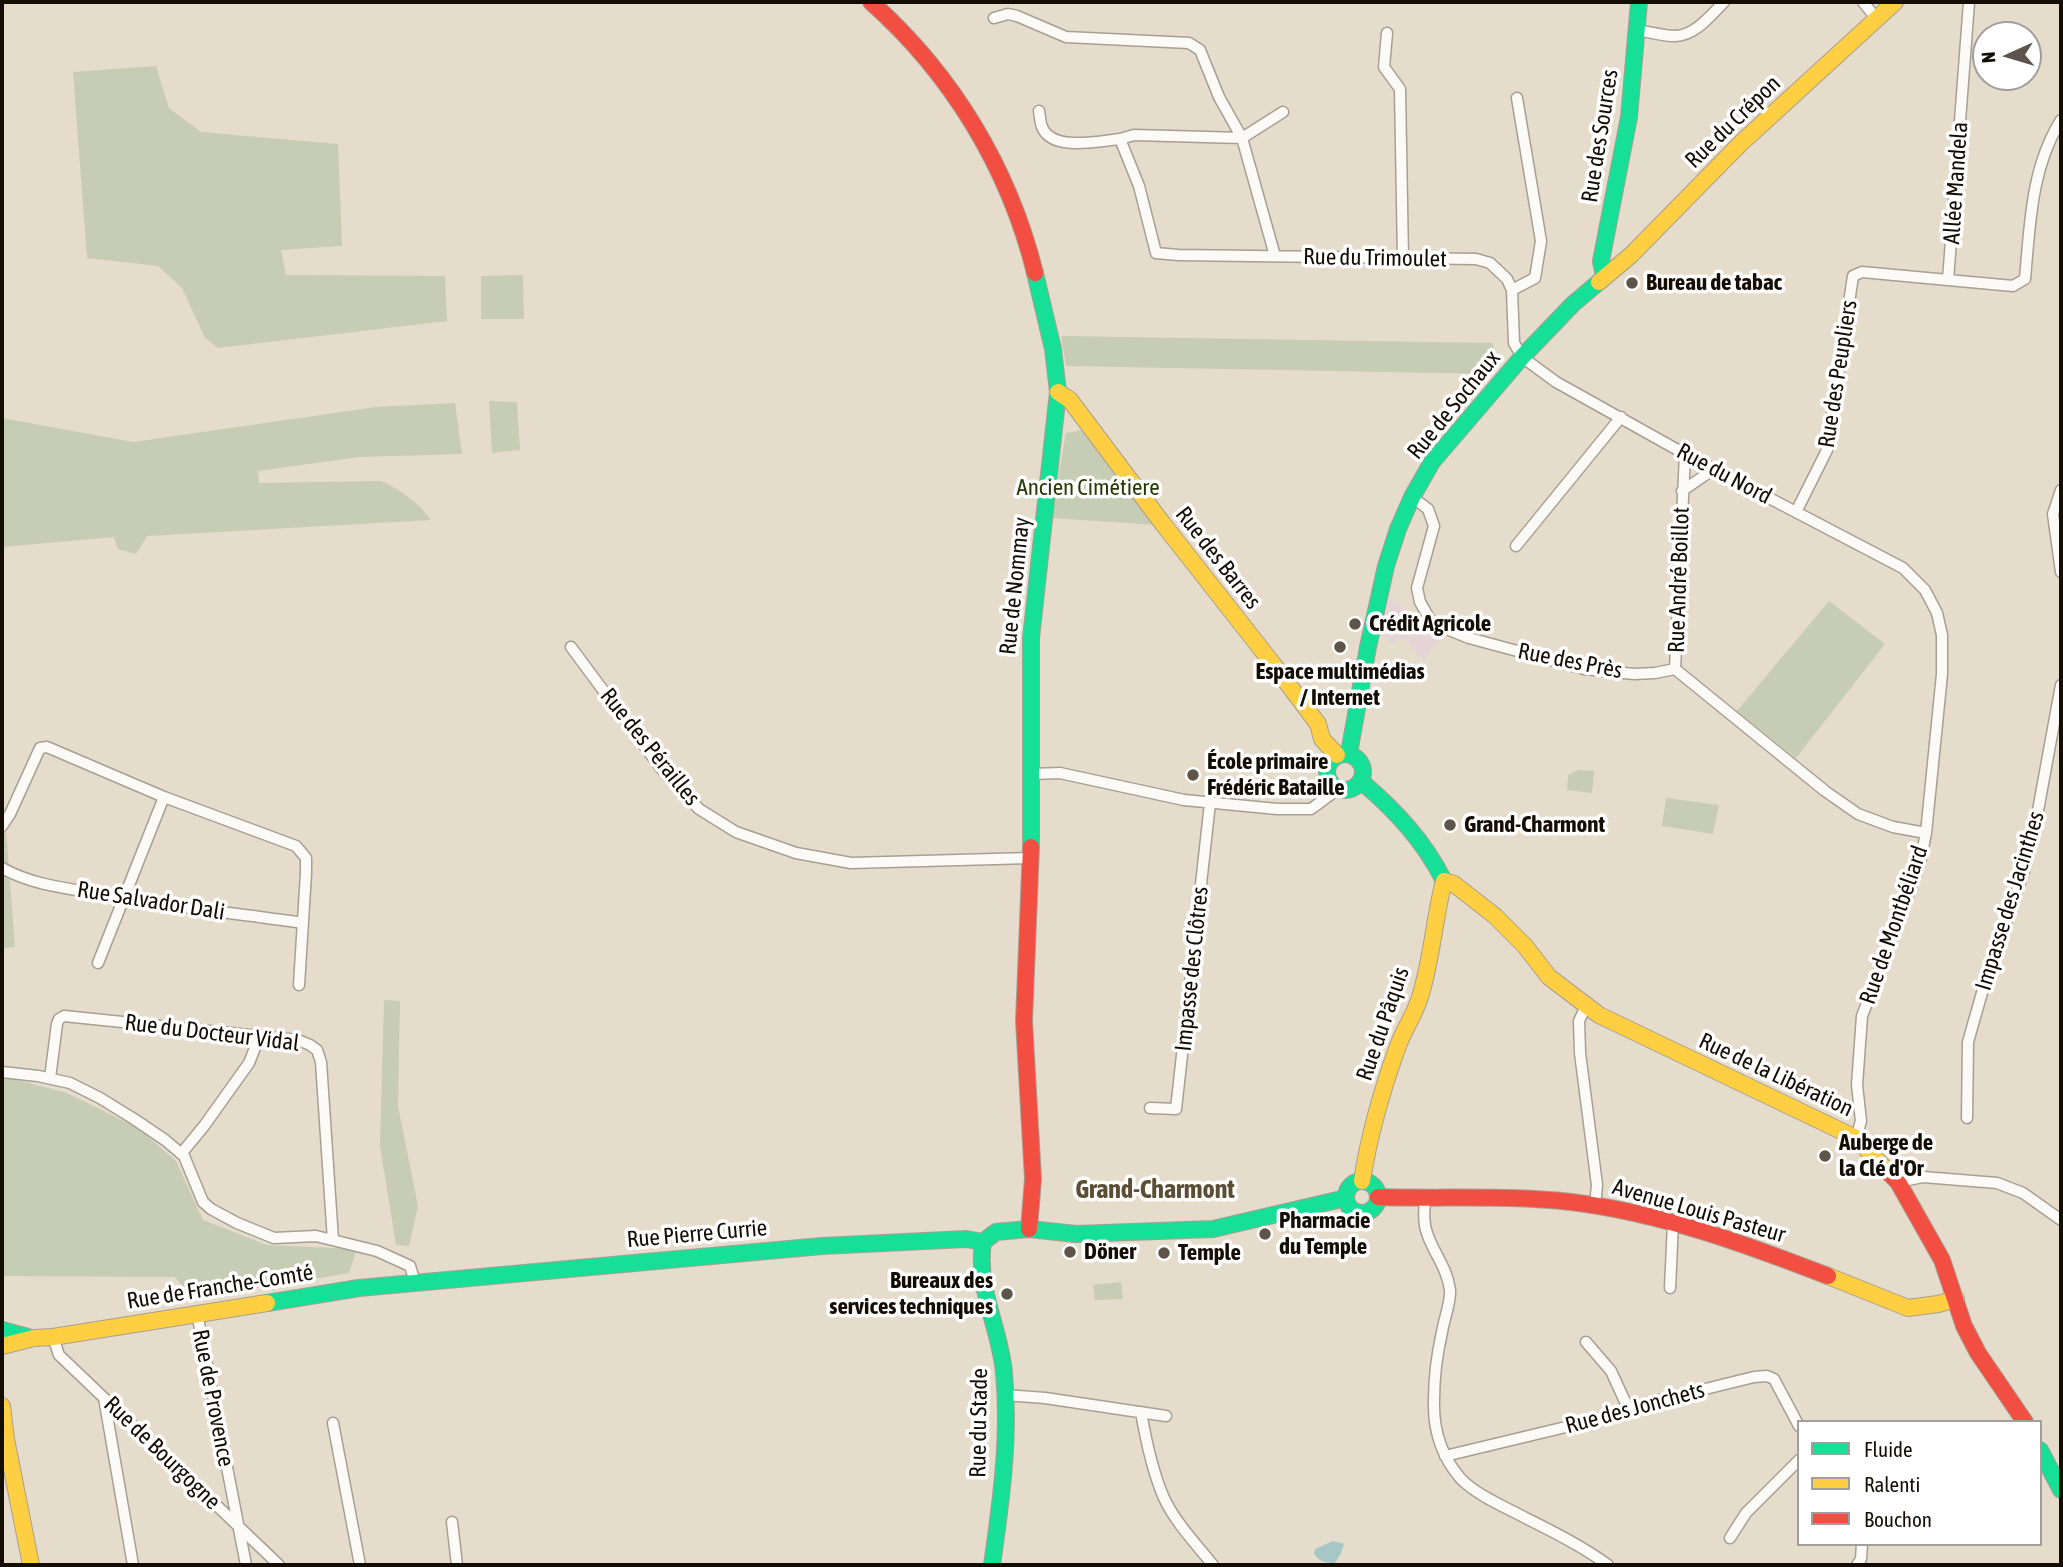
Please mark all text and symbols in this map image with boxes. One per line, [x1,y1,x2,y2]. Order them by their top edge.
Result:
north arrow [1972,21,2042,91]
text: N [1977,51,1999,64]
street label: Rue des Sources [1576,68,1624,204]
street label: Rue du Crépon [1680,70,1786,174]
street label: Allée Mandela [1938,121,1974,245]
street label: Rue du Trimoulet [1303,243,1447,273]
place label: Bureau de tabac [1646,269,1782,297]
marker: Bureau de tabac [1624,275,1640,291]
street label: Rue des Peupliers [1813,298,1863,450]
street label: Rue de Sochaux [1402,345,1506,465]
street label: Rue du Nord [1672,438,1776,510]
park label: Ancien Cimétiere [1016,474,1160,502]
street label: Rue des Barres [1169,501,1267,615]
street label: Rue André Boillot [1663,506,1695,654]
street label: Rue de Nommay [994,516,1036,656]
place label: Crédit Agricole [1369,610,1491,638]
marker: Crédit Agricole [1347,616,1363,632]
street label: Rue des Près [1516,637,1624,685]
marker: Espace multimédias / Internet [1332,639,1348,655]
place label: Espace multimédias / Internet [1255,658,1425,712]
street label: Rue des Pérailles [594,683,706,811]
place label: École primaire Frédéric Bataille [1207,748,1345,802]
marker: École primaire Frédéric Bataille [1185,767,1201,783]
street label: Impasse des Jacinthes [1970,808,2050,994]
place label: Grand-Charmont [1464,811,1605,839]
marker: Grand-Charmont [1442,817,1458,833]
street label: Rue de Montbéliard [1854,842,1934,1008]
street label: Rue Salvador Dali [75,876,227,926]
street label: Impasse des Clôtres [1170,885,1214,1053]
street label: Rue du Pâquis [1351,964,1415,1084]
street label: Rue du Docteur Vidal [123,1009,301,1057]
street label: Rue de la Libération [1694,1027,1858,1123]
place label: Auberge de la Clé d'Or [1839,1129,1933,1183]
marker: Auberge de la Clé d'Or [1817,1148,1833,1164]
street label: Avenue Louis Pasteur [1609,1173,1789,1249]
district label: Grand-Charmont [1075,1174,1235,1206]
place label: Pharmacie du Temple [1279,1207,1370,1261]
street label: Rue Pierre Currie [626,1214,768,1254]
marker: Pharmacie du Temple [1257,1226,1273,1242]
place label: Döner [1084,1238,1136,1266]
place label: Temple [1178,1239,1241,1267]
marker: Döner [1062,1244,1078,1260]
marker: Temple [1156,1245,1172,1261]
street label: Rue de Franche-Comté [125,1259,315,1315]
place label: Bureaux des services techniques [829,1267,993,1321]
marker: Bureaux des services techniques [999,1286,1015,1302]
street label: Rue de Provence [186,1327,240,1469]
street label: Rue du Stade [964,1368,994,1478]
street label: Rue des Jonchets [1562,1376,1708,1440]
street label: Rue de Bourgogne [98,1391,226,1515]
legend [1797,1420,2042,1546]
text: Fluide [1864,1437,1913,1461]
text: Ralenti [1864,1472,1920,1496]
text: Bouchon [1864,1507,1932,1531]

